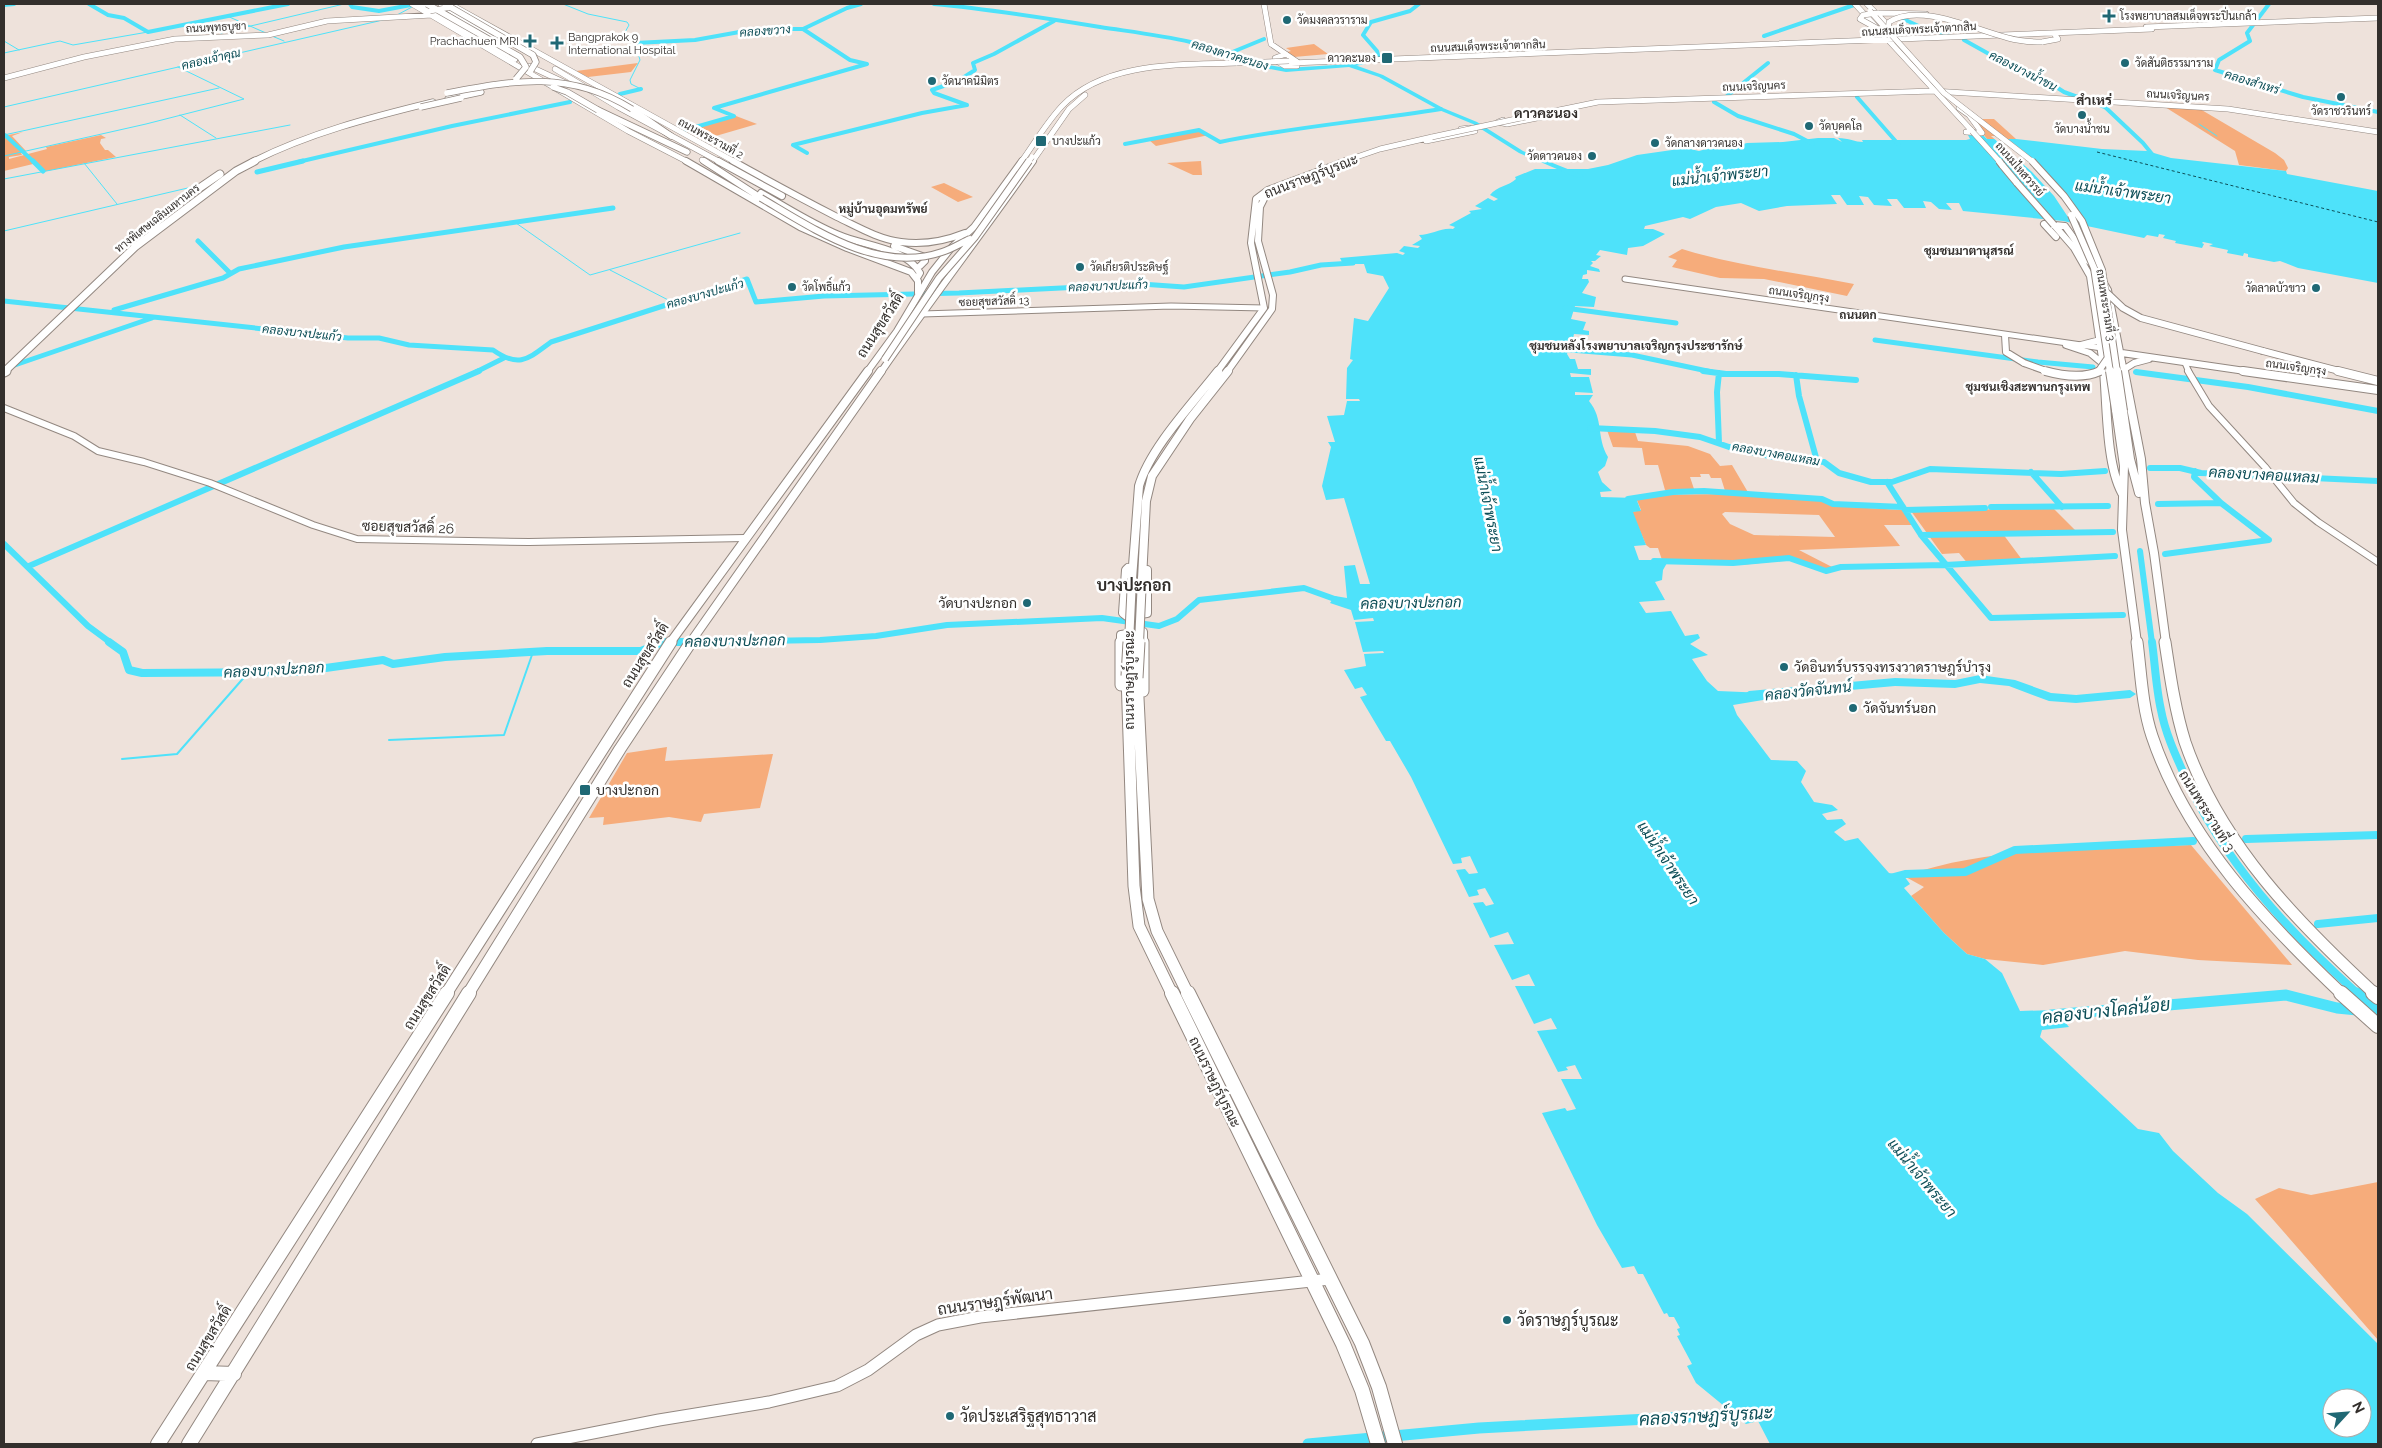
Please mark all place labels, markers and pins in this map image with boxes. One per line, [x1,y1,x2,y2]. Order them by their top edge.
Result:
place label: โรงพยาบาลสมเด็จพระปิ่นเกล้า [2119,6,2257,23]
marker: โรงพยาบาลสมเด็จพระปิ่นเกล้า [2102,9,2116,23]
place label: วัดมงคลวราราม [1297,13,1368,27]
marker: วัดมงคลวราราม [1281,14,1293,26]
place label: Bangprakok 9 International Hospital [568,31,676,57]
marker: Prachachuen MRI [523,34,537,48]
place label: Prachachuen MRI [430,35,519,48]
marker: Bangprakok 9 International Hospital [550,36,564,50]
marker: ดาวคะนอง [1380,51,1394,65]
place label: ดาวคะนอง [1328,52,1376,65]
place label: วัดสันติธรรมาราม [2135,56,2213,70]
marker: วัดสันติธรรมาราม [2119,57,2131,69]
place label: วัดนาคนิมิตร [942,74,999,88]
marker: วัดนาคนิมิตร [926,75,938,87]
marker: วัดราชวรินทร์ [2335,91,2347,103]
place label: วัดราชวรินทร์ [2311,103,2371,118]
marker: วัดบางน้ำชน [2076,109,2088,121]
place label: วัดบุคคโล [1819,118,1862,135]
place label: วัดบางน้ำชน [2054,118,2110,136]
marker: วัดบุคคโล [1803,120,1815,132]
marker: บางปะแก้ว [1034,134,1048,148]
place label: บางปะแก้ว [1052,134,1101,148]
place label: วัดกลางดาวคนอง [1665,136,1743,150]
marker: วัดกลางดาวคนอง [1649,137,1661,149]
place label: วัดดาวคนอง [1527,149,1582,163]
marker: วัดดาวคนอง [1586,150,1598,162]
place label: วัดเกียรติประดิษฐ์ [1090,259,1169,275]
marker: วัดเกียรติประดิษฐ์ [1074,261,1086,273]
place label: วัดโพธิ์แก้ว [802,276,851,294]
marker: วัดโพธิ์แก้ว [786,281,798,293]
place label: วัดลาดบัวขาว [2245,281,2306,295]
marker: วัดลาดบัวขาว [2310,282,2322,294]
place label: วัดบางปะกอก [938,595,1017,611]
marker: วัดบางปะกอก [1021,597,1033,609]
place label: วัดอินทร์บรรจงทรงวาดราษฎร์บำรุง [1794,658,1991,677]
marker: วัดอินทร์บรรจงทรงวาดราษฎร์บำรุง [1778,661,1790,673]
place label: วัดจันทร์นอก [1863,699,1936,716]
marker: วัดจันทร์นอก [1847,702,1859,714]
place label: บางปะกอก [596,782,659,798]
marker: บางปะกอก [578,783,592,797]
place label: วัดราษฎร์บูรณะ [1517,1308,1618,1332]
marker: วัดราษฎร์บูรณะ [1501,1314,1513,1326]
place label: วัดประเสริฐสุทธาวาส [960,1406,1097,1428]
marker: วัดประเสริฐสุทธาวาส [944,1410,956,1422]

